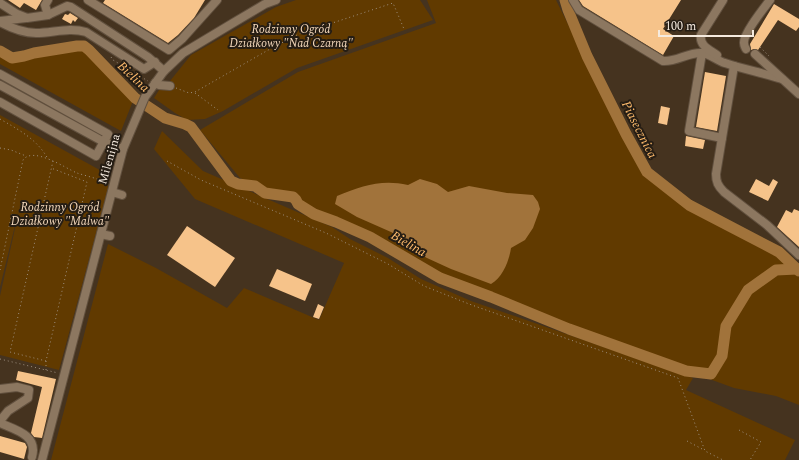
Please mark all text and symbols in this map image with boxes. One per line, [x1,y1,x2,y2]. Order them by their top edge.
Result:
scale bar [659,12,753,38]
text: 100 m [665,17,696,36]
park label: Rodzinny Ogród Działkowy "Nad Czarną" [229,20,353,53]
water label: Bielina [113,56,154,97]
water label: Piasecznica [616,97,662,162]
street label: Milenijna [93,131,126,187]
park label: Rodzinny Ogród Działkowy "Malwa" [11,198,110,231]
water label: Bielina [387,226,430,262]

